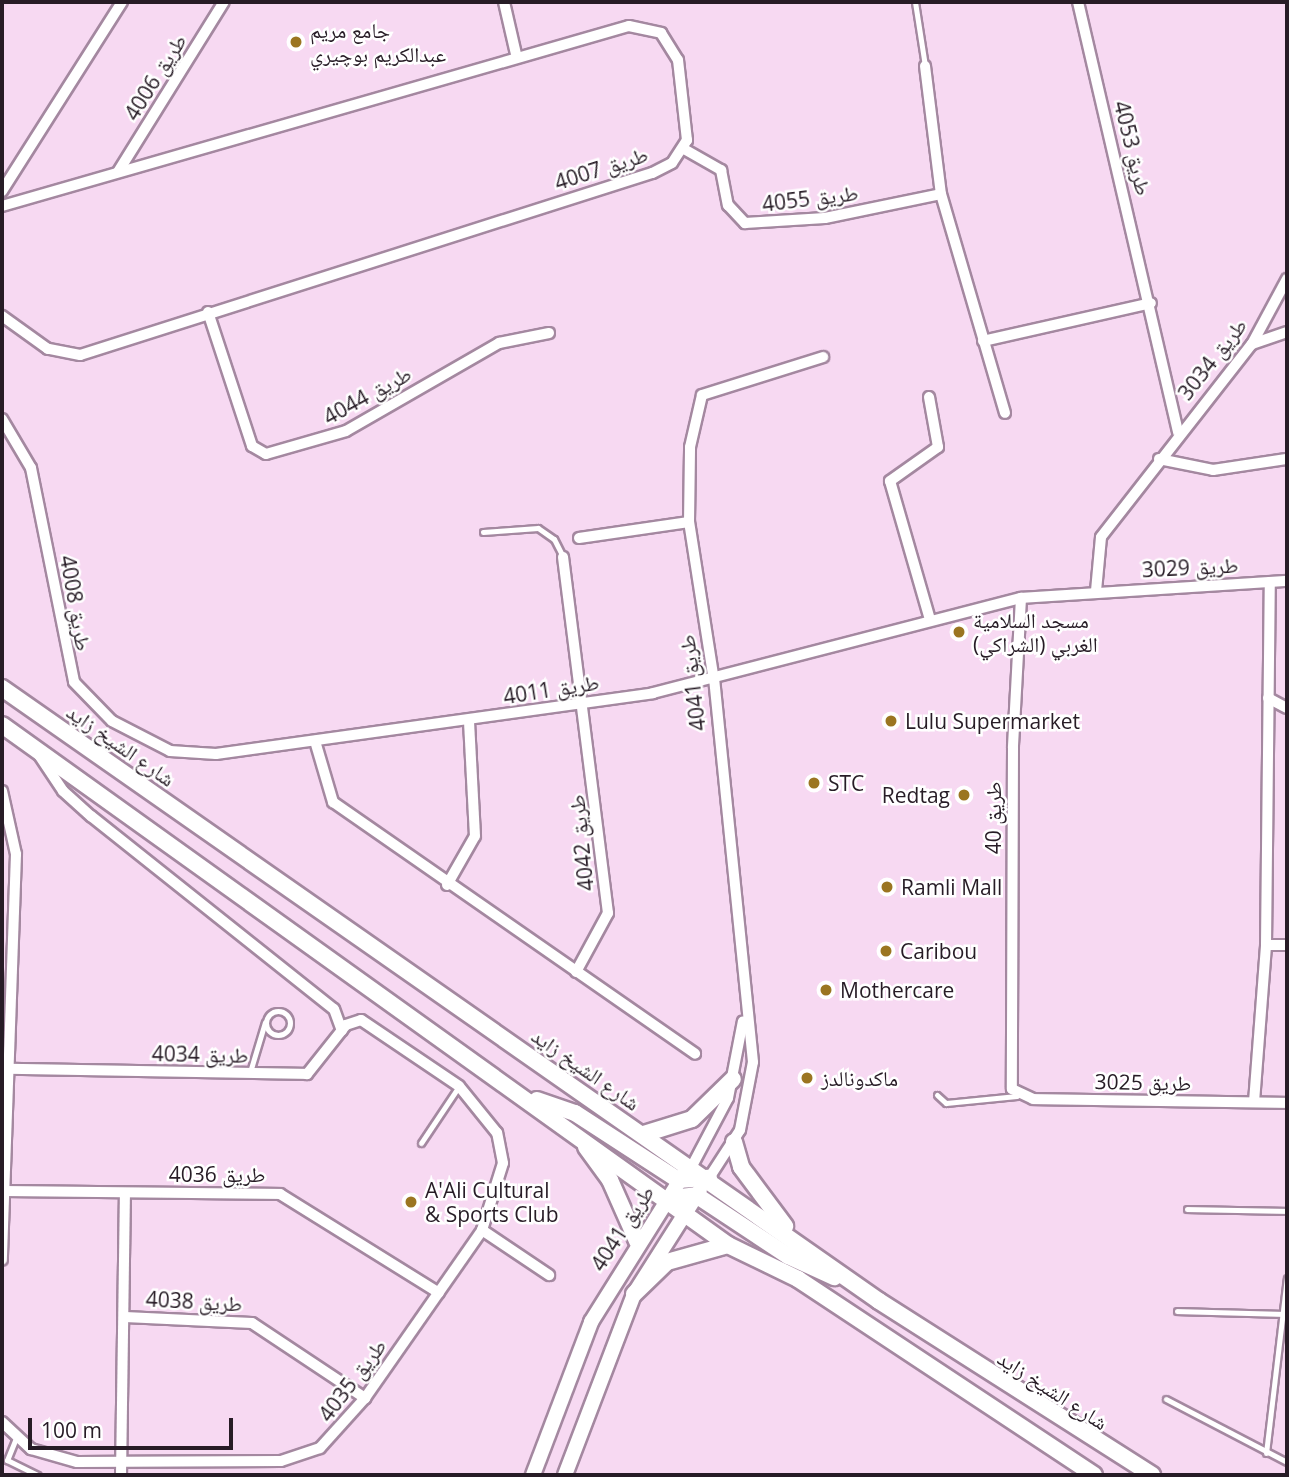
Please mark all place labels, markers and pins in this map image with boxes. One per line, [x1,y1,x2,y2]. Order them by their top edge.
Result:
place label: جامع مريم عبدالكريم بوچيري [310,17,446,67]
marker: جامع مريم عبدالكريم بوچيري [288,34,304,50]
place label: مسجد السلامية الغربي (الشراكي) [973,607,1098,657]
marker: مسجد السلامية الغربي (الشراكي) [951,624,967,640]
place label: Lulu Supermarket [905,708,1080,734]
marker: Lulu Supermarket [883,713,899,729]
place label: STC [828,770,864,796]
marker: STC [806,775,822,791]
place label: Redtag [882,782,950,808]
marker: Redtag [956,787,972,803]
place label: Ramli Mall [901,874,1002,900]
marker: Ramli Mall [879,879,895,895]
place label: Caribou [900,938,977,964]
marker: Caribou [878,943,894,959]
place label: Mothercare [840,977,954,1003]
marker: Mothercare [818,982,834,998]
place label: ماكدونالدز [821,1065,898,1091]
marker: ماكدونالدز [799,1070,815,1086]
place label: A'Ali Cultural & Sports Club [425,1177,559,1227]
marker: A'Ali Cultural & Sports Club [403,1194,419,1210]

